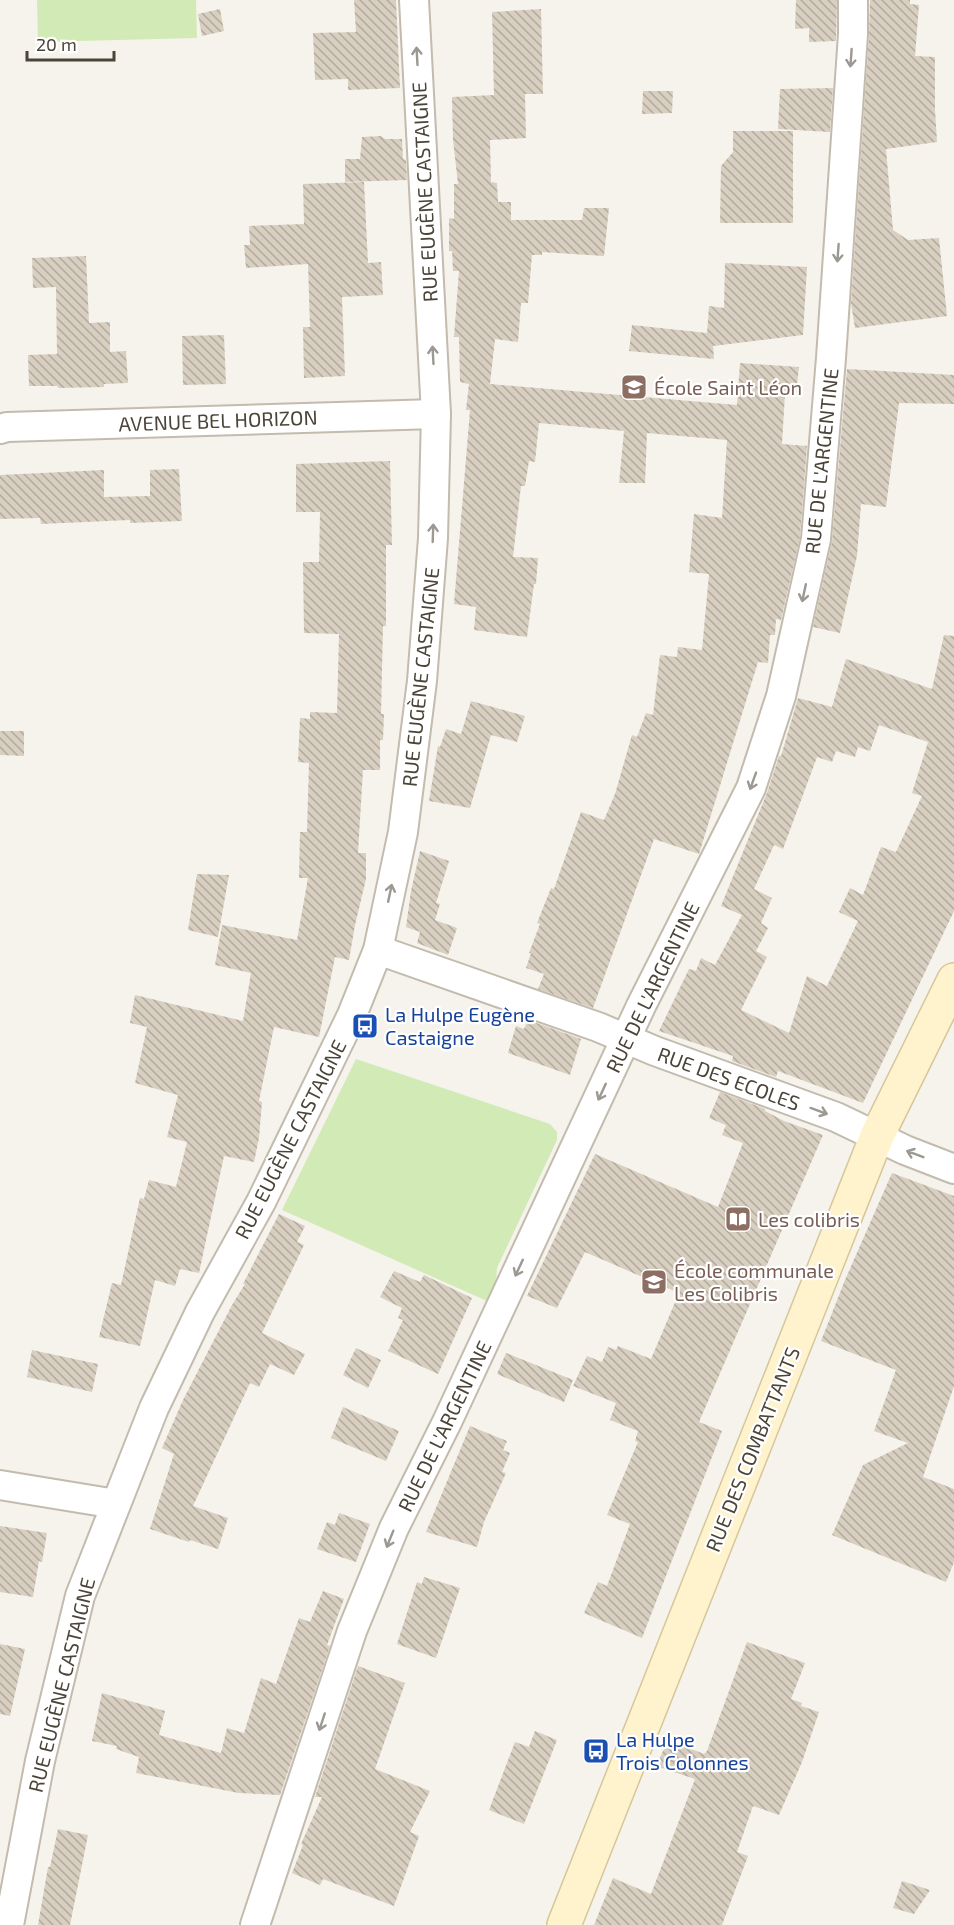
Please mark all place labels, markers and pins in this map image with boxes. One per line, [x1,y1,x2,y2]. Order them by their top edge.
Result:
school or university icon: École Saint Léon [619,372,649,402]
place label: École Saint Léon [654,375,802,399]
place label: La Hulpe Eugène Castaigne [385,1002,535,1049]
bus stop icon: La Hulpe Eugène Castaigne [350,1011,380,1041]
library icon: Les colibris [723,1204,753,1234]
place label: Les colibris [758,1207,860,1231]
place label: École communale Les Colibris [674,1258,834,1305]
school or university icon: École communale Les Colibris [639,1267,669,1297]
place label: La Hulpe Trois Colonnes [616,1727,749,1774]
bus stop icon: La Hulpe Trois Colonnes [581,1736,611,1766]

